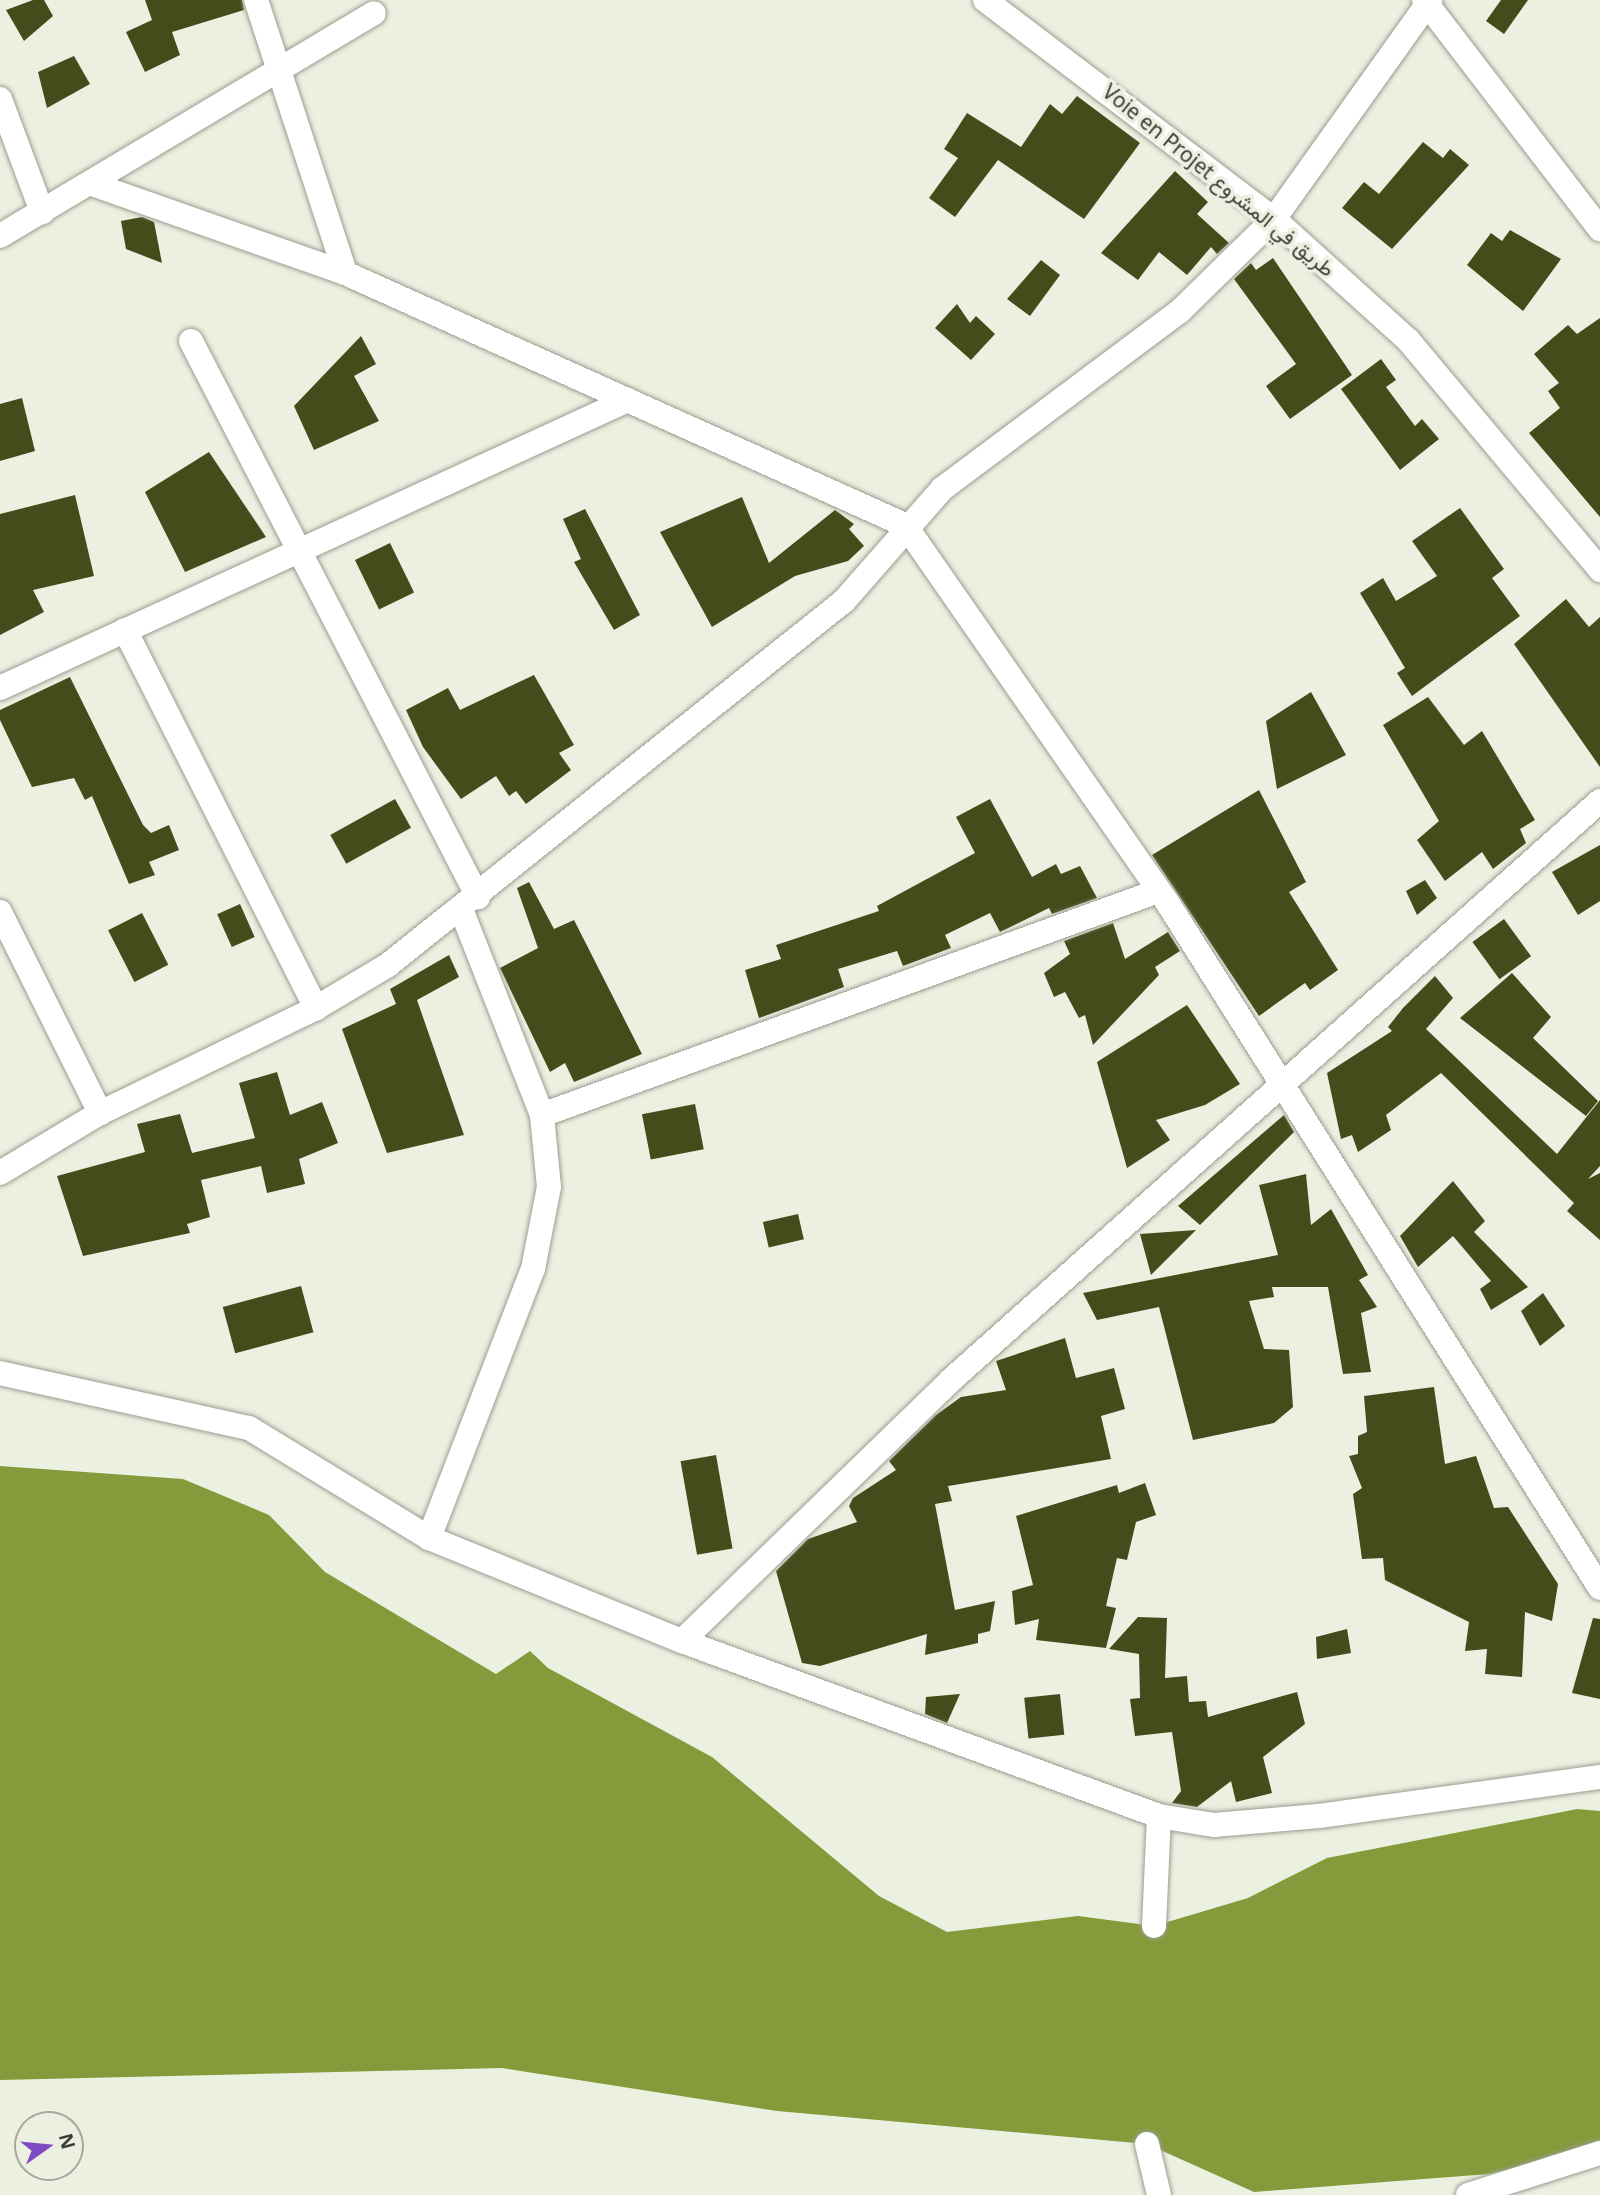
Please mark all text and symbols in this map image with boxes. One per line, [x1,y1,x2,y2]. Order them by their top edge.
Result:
street label: Voie en Projet طريق في المشروع [1098,79,1340,281]
north arrow [14,2111,84,2181]
text: N [53,2130,82,2152]

